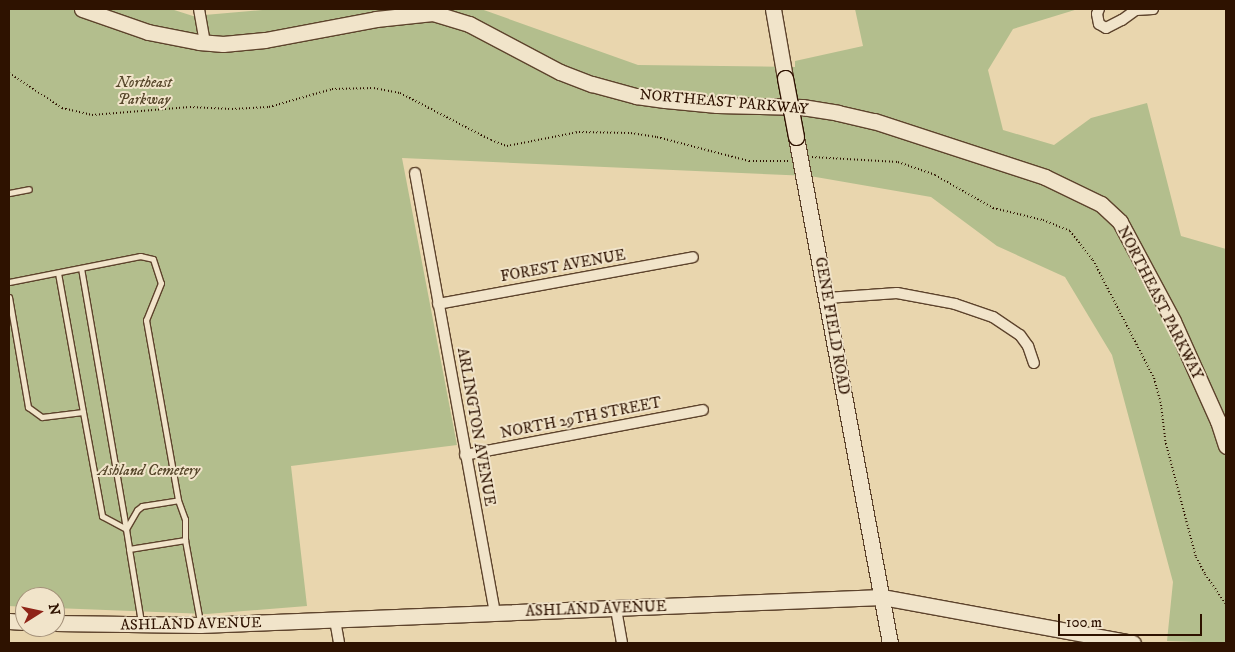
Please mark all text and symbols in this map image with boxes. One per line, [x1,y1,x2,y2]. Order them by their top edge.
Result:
park label: Northeast Parkway [116,73,172,108]
street label: NORTHEAST PARKWAY [639,86,809,118]
street label: NORTHEAST PARKWAY [1114,223,1206,383]
street label: FOREST AVENUE [499,246,627,286]
street label: GENE FIELD ROAD [811,256,853,396]
street label: ARLINGTON AVENUE [453,347,499,507]
street label: NORTH 29TH STREET [499,394,663,442]
park label: Ashland Cemetery [98,462,200,480]
north arrow [15,587,65,637]
street label: ASHLAND AVENUE [525,598,667,620]
text: N [44,602,64,617]
scale bar [1060,604,1204,636]
text: 100 m [1066,613,1102,632]
street label: ASHLAND AVENUE [120,614,262,634]

